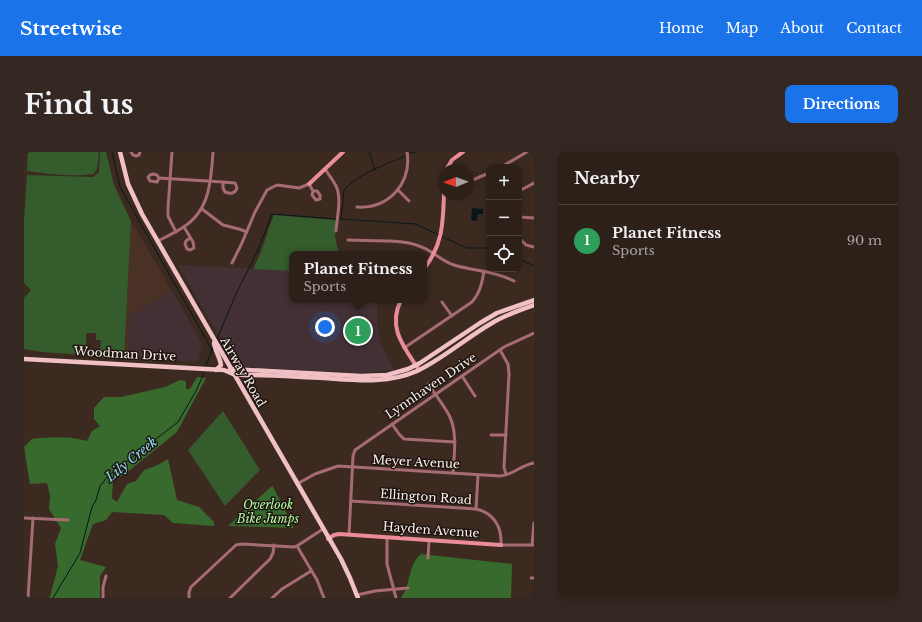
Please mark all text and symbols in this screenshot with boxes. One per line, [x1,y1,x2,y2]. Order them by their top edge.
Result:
text: Streetwise [20,17,122,40]
text: Home [659,19,704,37]
text: Map [726,19,758,37]
text: About [780,19,824,37]
text: Contact [846,19,902,37]
button: Directions [785,85,898,123]
text: Find us [24,87,134,122]
north arrow [438,164,474,200]
map controls [486,164,522,272]
button: + [486,164,522,200]
text: Nearby [574,168,640,189]
button: − [486,200,522,236]
text: Planet Fitness [612,223,721,242]
text: 1 [584,232,590,249]
text: 90 m [847,232,882,249]
button: locate [486,236,522,272]
text: Sports [612,242,655,259]
popup [289,251,427,303]
text: Planet Fitness [303,259,413,278]
text: Sports [303,278,346,295]
pin: 1 [345,316,371,346]
your location [315,317,335,337]
street label: Airway Road [217,333,269,409]
street label: Woodman Drive [72,343,177,364]
street label: Lynnhaven Drive [382,349,479,422]
water label: Lily Creek [101,433,161,486]
street label: Meyer Avenue [372,452,460,471]
street label: Ellington Road [380,486,472,507]
park label: Overlook Bike Jumps [236,497,300,526]
street label: Hayden Avenue [382,519,480,540]

